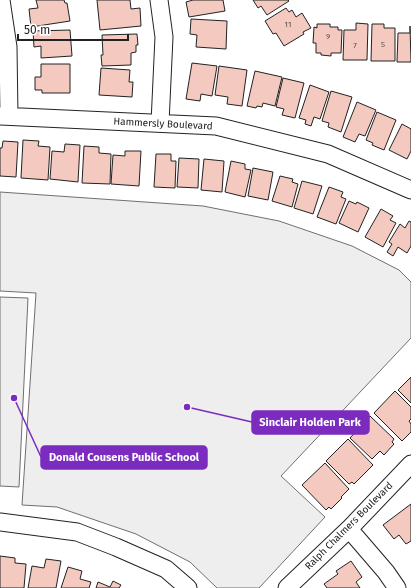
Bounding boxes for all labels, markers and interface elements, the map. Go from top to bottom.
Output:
scale bar [18,16,128,42]
house number: 11 [285,20,291,29]
text: 50 m [24,23,50,37]
house number: 9 [326,32,330,41]
house number: 5 [381,40,385,49]
house number: 7 [353,41,357,50]
street label: Hammersly Boulevard [113,115,213,133]
callout: Sinclair Holden Park [252,411,369,434]
text: Sinclair Holden Park [259,416,362,429]
callout: Donald Cousens Public School [41,446,207,469]
text: Donald Cousens Public School [49,451,200,464]
street label: Ralph Chalmers Boulevard [303,480,395,572]

